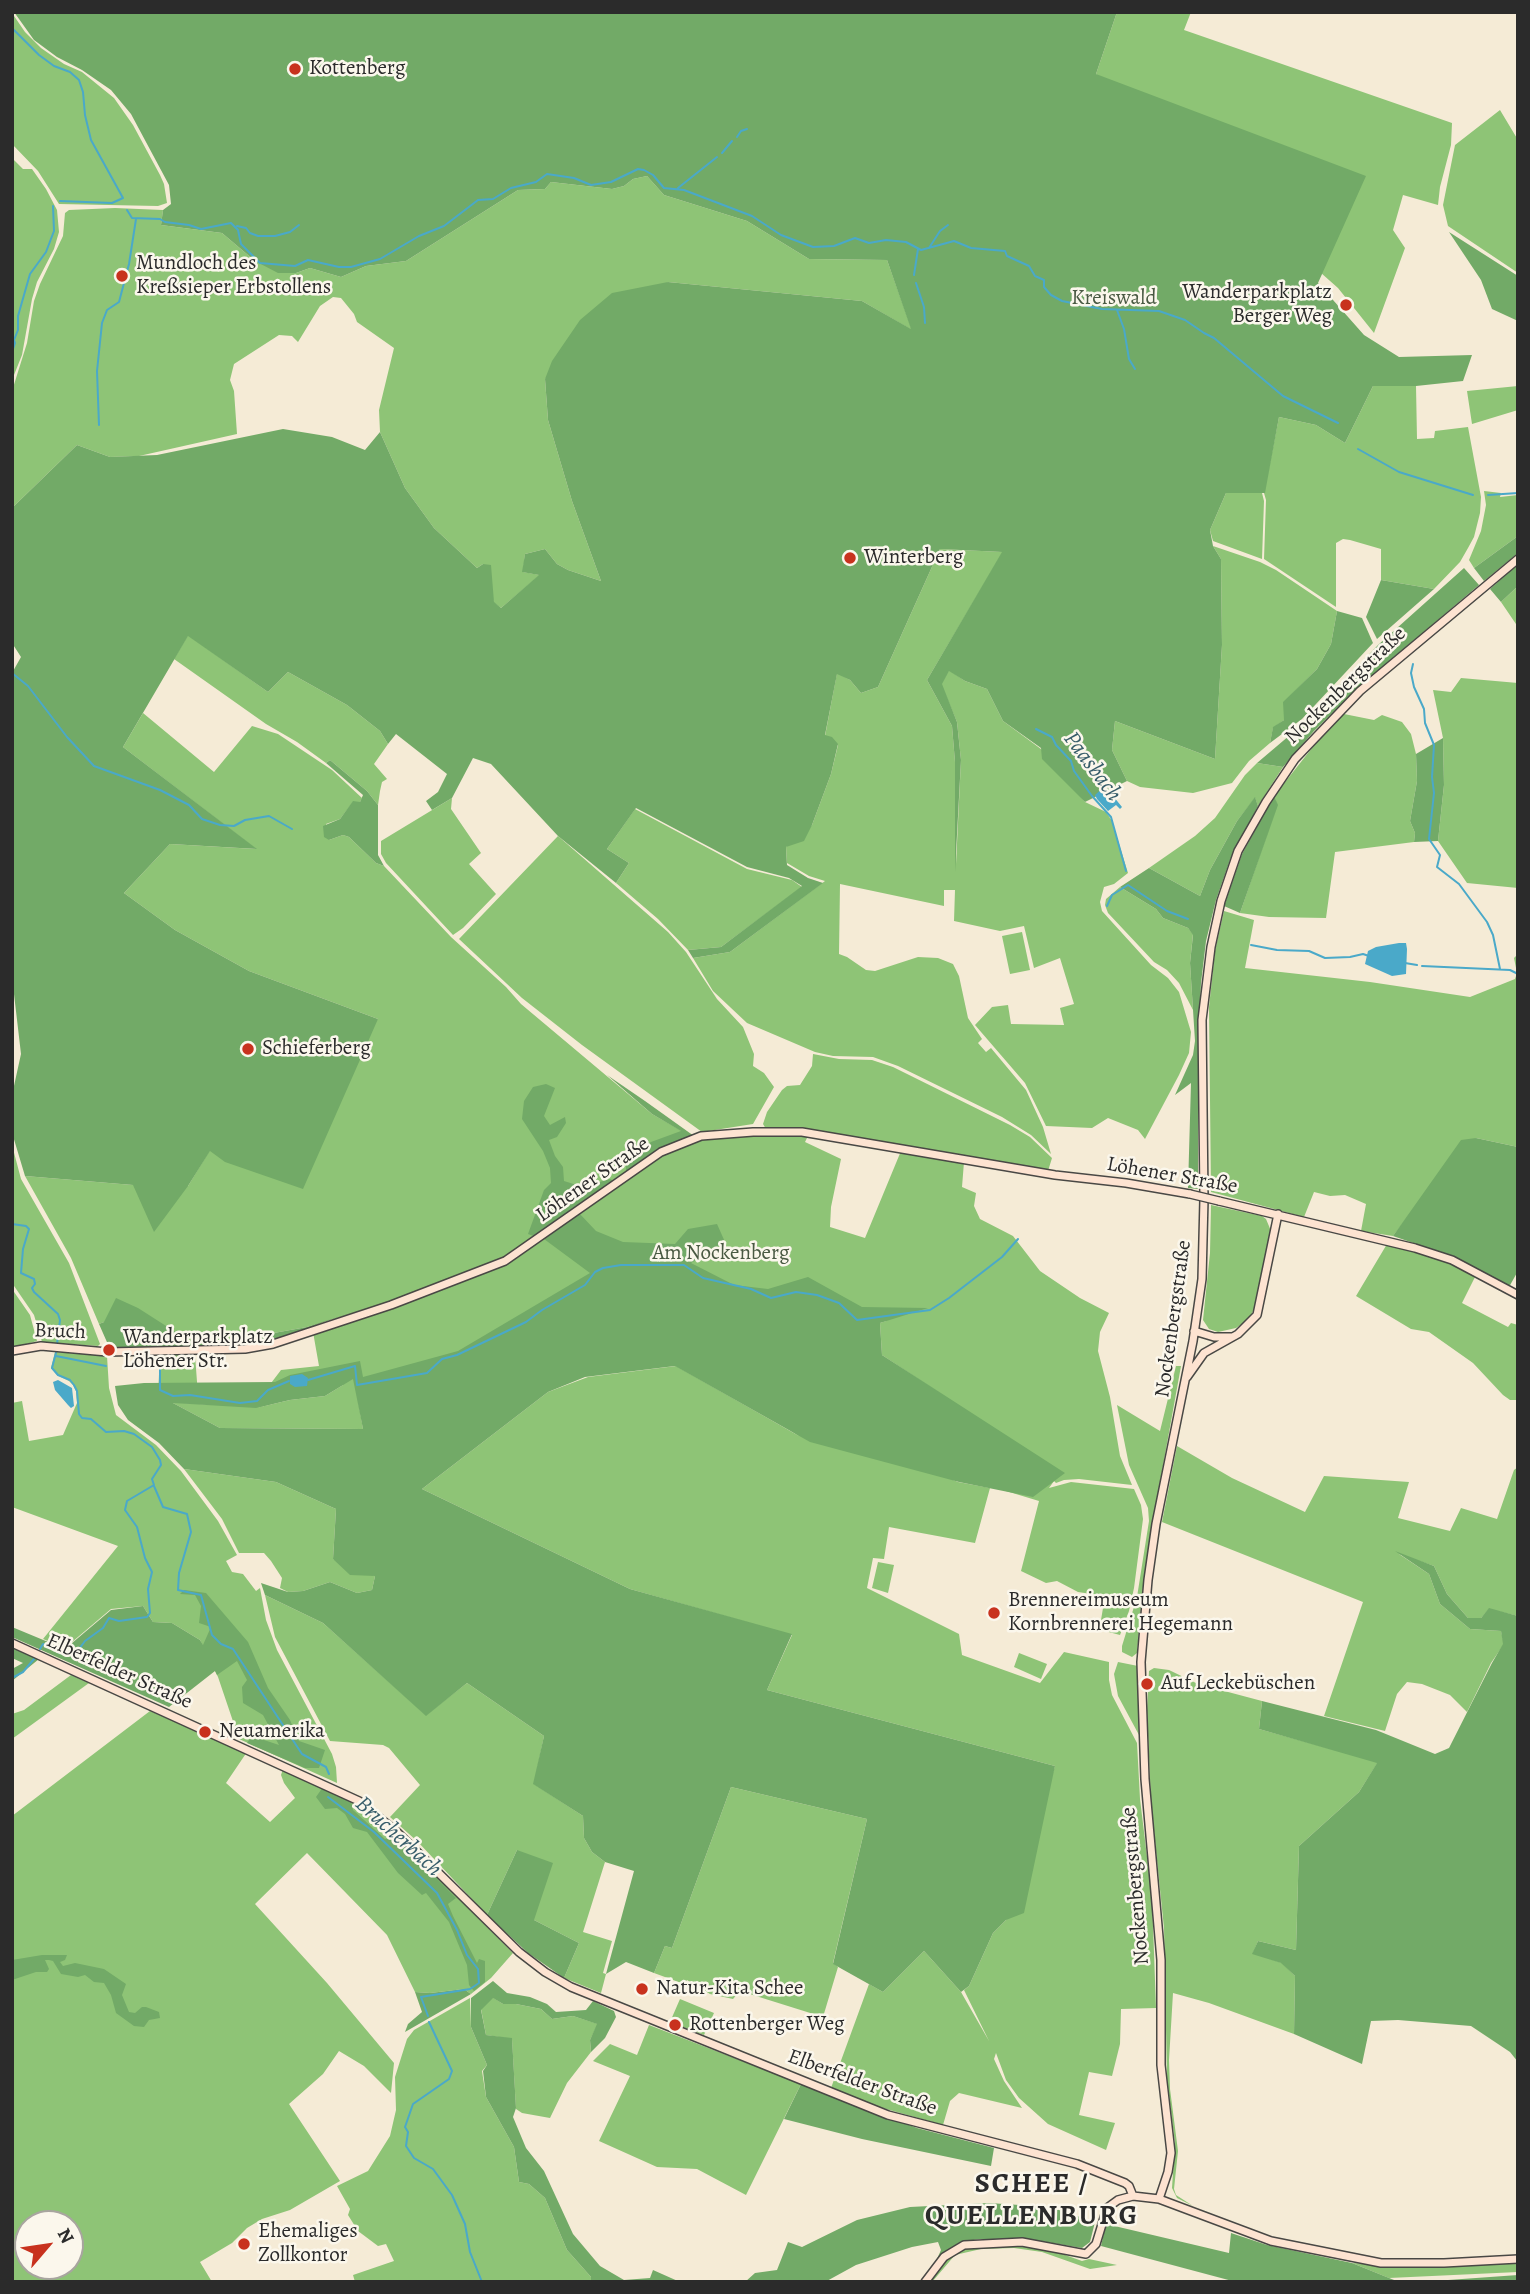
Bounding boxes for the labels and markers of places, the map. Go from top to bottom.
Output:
place label: Kottenberg [309,56,405,82]
marker: Kottenberg [287,61,303,77]
place label: Mundloch des Kreßsieper Erbstollens [136,251,331,301]
marker: Mundloch des Kreßsieper Erbstollens [114,268,130,284]
place label: Wanderparkplatz Berger Weg [1182,280,1332,330]
marker: Wanderparkplatz Berger Weg [1338,297,1354,313]
place label: Winterberg [864,545,963,571]
marker: Winterberg [842,550,858,566]
place label: Schieferberg [262,1036,371,1062]
marker: Schieferberg [240,1041,256,1057]
place label: Wanderparkplatz Löhener Str. [123,1325,273,1375]
marker: Wanderparkplatz Löhener Str. [101,1342,117,1358]
place label: Brennereimuseum Kornbrennerei Hegemann [1008,1588,1233,1638]
marker: Brennereimuseum Kornbrennerei Hegemann [986,1605,1002,1621]
place label: Auf Leckebüschen [1161,1671,1315,1697]
marker: Auf Leckebüschen [1139,1676,1155,1692]
place label: Neuamerika [219,1719,325,1745]
marker: Neuamerika [197,1724,213,1740]
place label: Natur-Kita Schee [656,1976,803,2002]
marker: Natur-Kita Schee [634,1981,650,1997]
place label: Rottenberger Weg [689,2012,844,2038]
marker: Rottenberger Weg [667,2017,683,2033]
place label: Ehemaliges Zollkontor [258,2219,358,2269]
marker: Ehemaliges Zollkontor [236,2236,252,2252]

